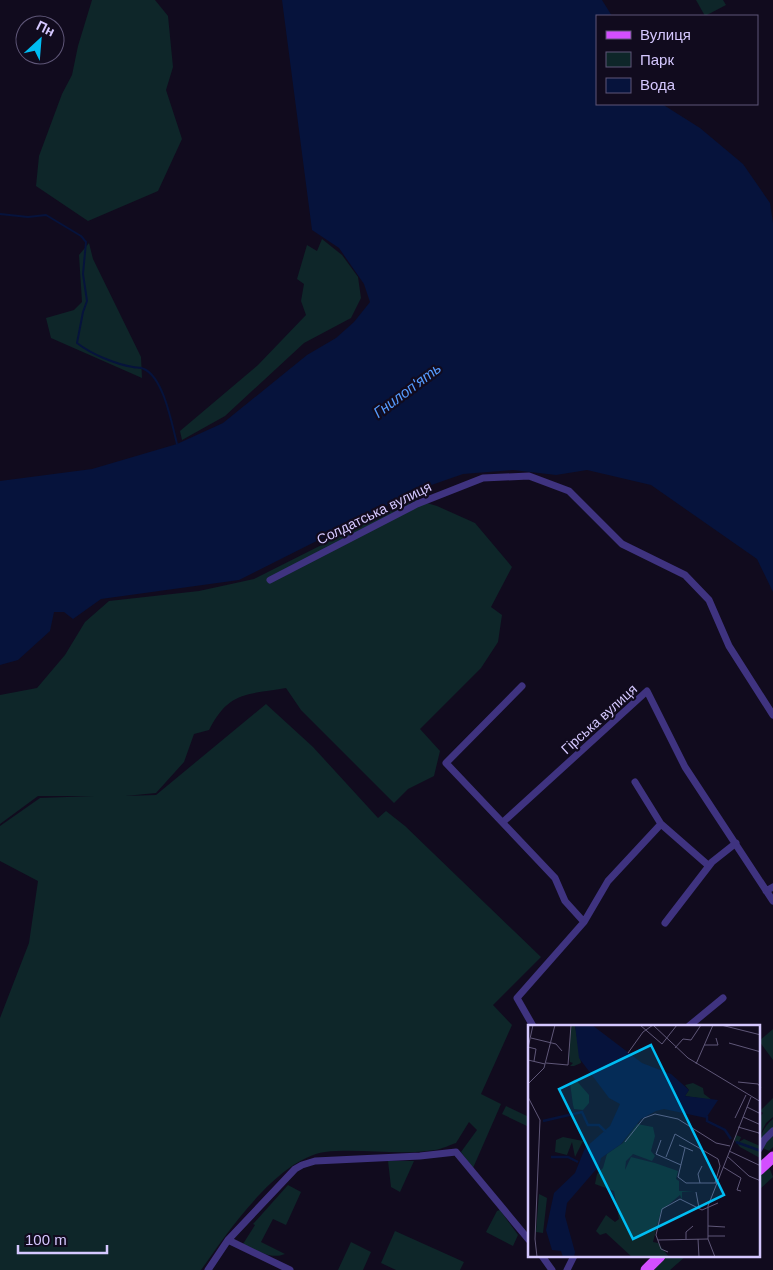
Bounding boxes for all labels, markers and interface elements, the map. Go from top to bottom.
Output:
north arrow [15,15,65,65]
legend [596,15,758,105]
text: Пн [34,17,58,40]
text: Вулиця [640,26,691,43]
text: Парк [640,51,674,68]
text: Вода [640,76,676,93]
water label: Гнилоп'ять [370,359,444,421]
street label: Солдатська вулиця [314,478,434,548]
street label: Гірська вулиця [558,681,640,757]
inset map [528,1025,760,1258]
scale bar [18,1222,106,1254]
text: 100 m [25,1231,67,1248]

